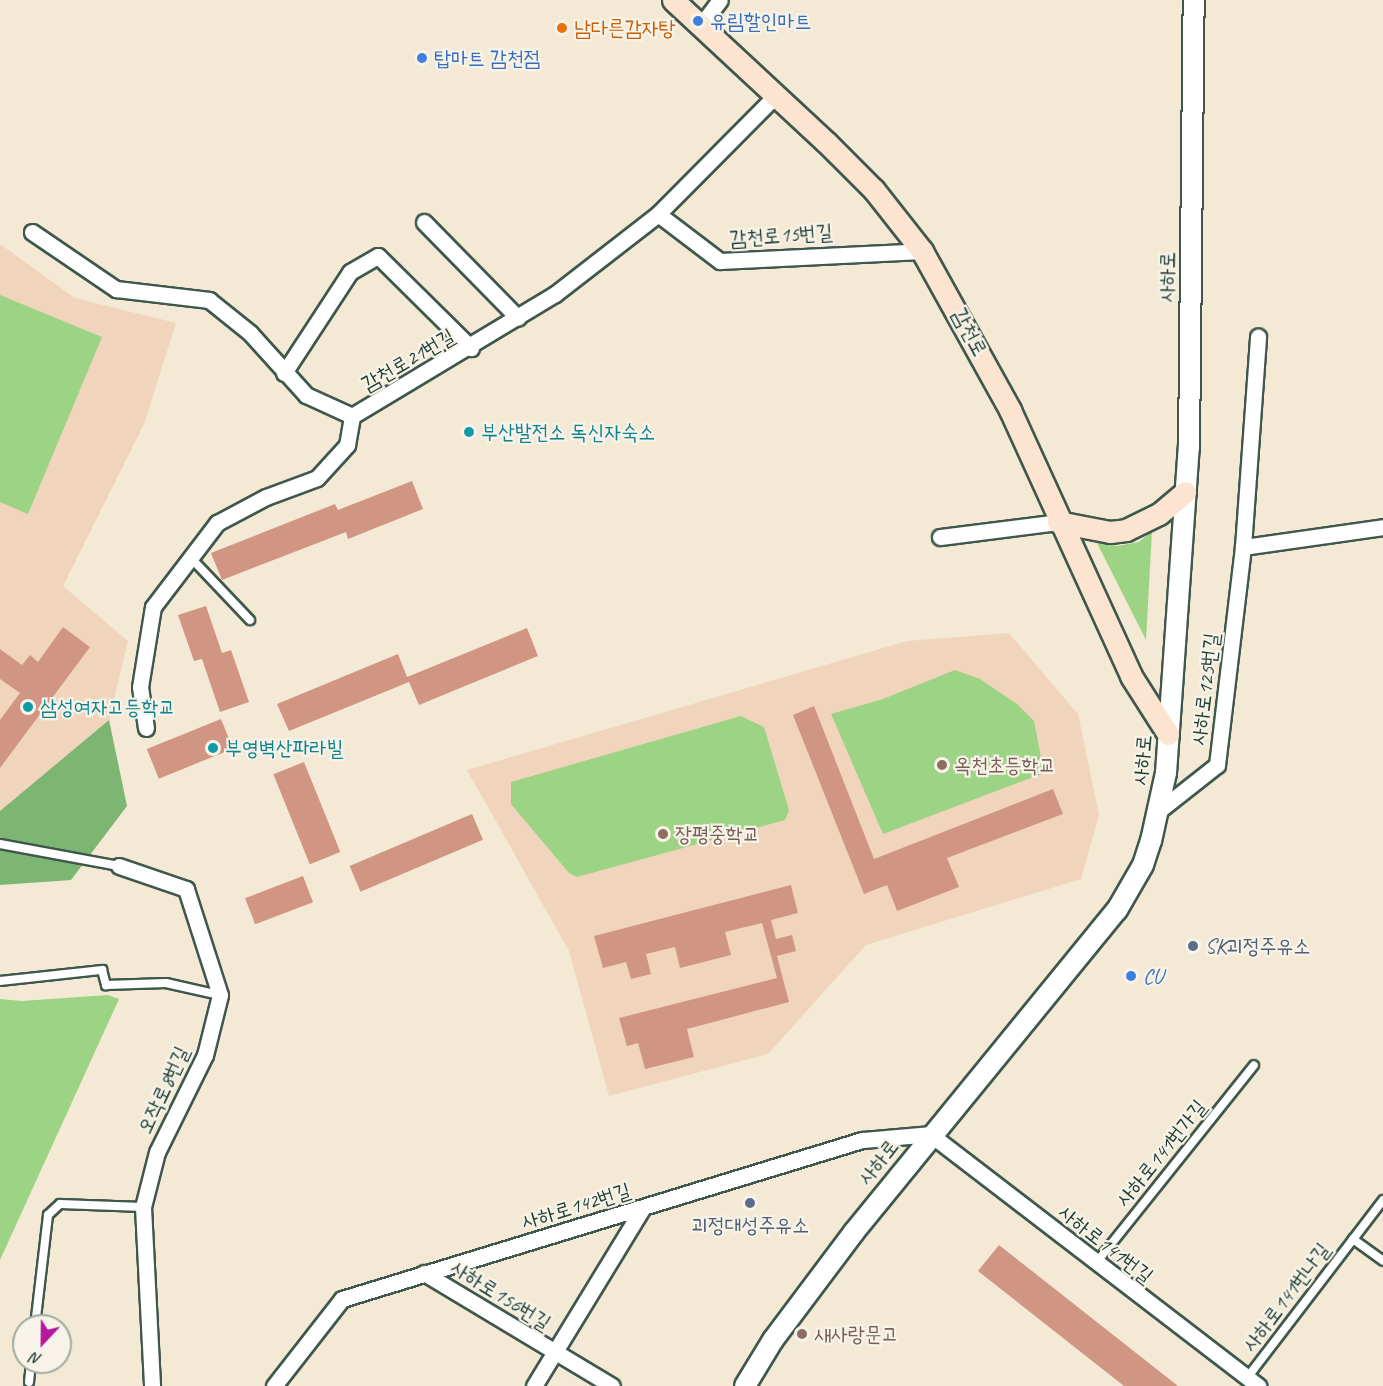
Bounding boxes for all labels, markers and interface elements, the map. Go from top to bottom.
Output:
place label: 유림할인마트 [710,8,811,34]
marker: 유림할인마트 [691,14,705,28]
place label: 남다른감자탕 [574,15,675,41]
marker: 남다른감자탕 [555,21,569,35]
place label: 탑마트 감천점 [434,45,540,71]
marker: 탑마트 감천점 [415,51,429,65]
street label: 감천로15번길 [729,219,833,251]
street label: 사하로 [1154,251,1180,303]
street label: 감천로 [947,304,993,360]
street label: 감천로21번길 [357,323,459,397]
place label: 부산발전소 독신자숙소 [481,419,655,445]
marker: 부산발전소 독신자숙소 [462,425,476,439]
street label: 사하로125번길 [1186,631,1224,747]
place label: 삼성여자고등학교 [40,694,175,720]
marker: 삼성여자고등학교 [21,700,35,714]
street label: 사하로 [1127,734,1157,786]
place label: 부영벽산파라빌 [225,735,343,761]
marker: 부영벽산파라빌 [206,741,220,755]
place label: 옥천초등학교 [954,752,1055,778]
marker: 옥천초등학교 [935,758,949,772]
place label: 장평중학교 [675,821,759,847]
marker: 장평중학교 [656,827,670,841]
place label: SK괴정주유소 [1205,933,1310,959]
marker: SK괴정주유소 [1186,939,1200,953]
place label: CU [1143,963,1163,989]
marker: CU [1124,969,1138,983]
street label: 오작로8번길 [132,1042,194,1138]
street label: 사하로141번가길 [1110,1095,1212,1211]
street label: 사하로 [852,1134,904,1190]
street label: 사하로142번길 [518,1177,634,1235]
marker: 괴정대성주유소 [743,1196,757,1210]
street label: 사하로141번길 [1054,1199,1158,1289]
place label: 괴정대성주유소 [691,1212,809,1238]
street label: 사하로141번나길 [1237,1238,1335,1356]
street label: 사하로156번길 [446,1254,556,1336]
north arrow [12,1314,72,1374]
place label: 새사랑문고 [814,1321,898,1347]
marker: 새사랑문고 [795,1327,809,1341]
text: N [28,1348,44,1370]

